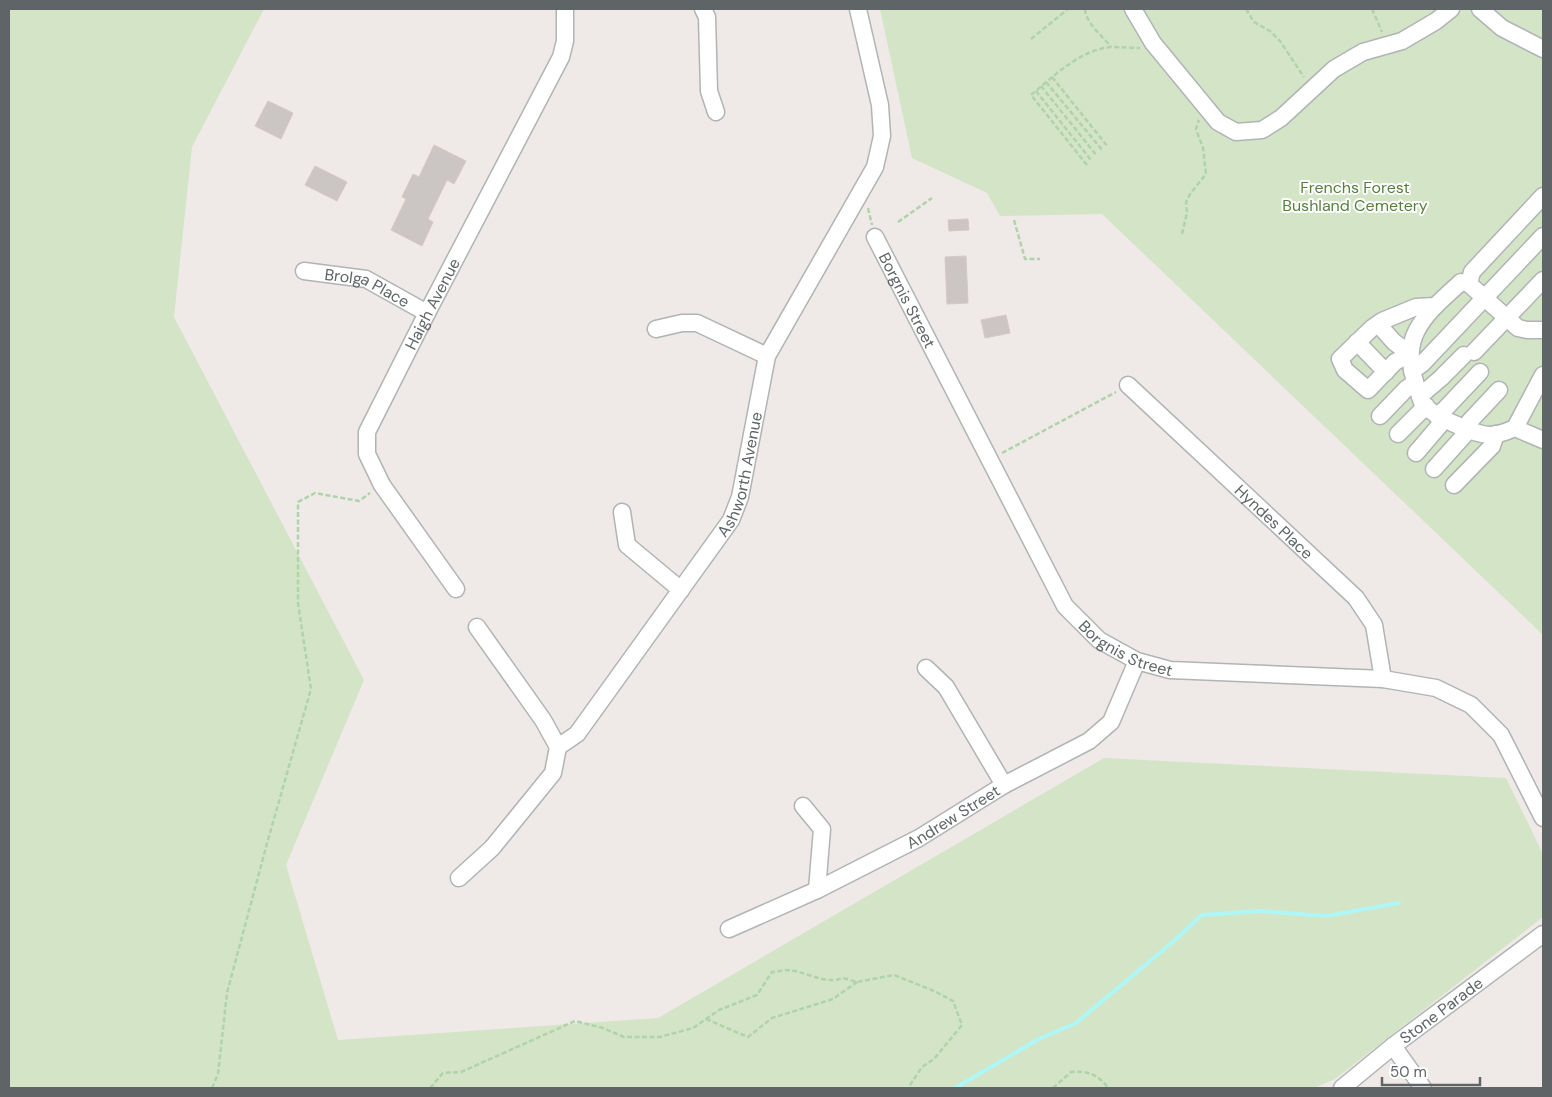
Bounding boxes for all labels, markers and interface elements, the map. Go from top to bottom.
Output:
park label: Frenchs Forest Bushland Cemetery [1282,177,1428,216]
street label: Borgnis Street [874,249,940,352]
street label: Haigh Avenue [400,255,465,353]
street label: Brolga Place [323,264,413,312]
street label: Ashworth Avenue [712,410,767,541]
street label: Hyndes Place [1230,480,1318,564]
street label: Borgnis Street [1074,616,1175,681]
street label: Andrew Street [903,780,1004,854]
street label: Stone Parade [1395,973,1487,1049]
scale bar [1382,1054,1480,1086]
text: 50 m [1390,1062,1427,1082]

